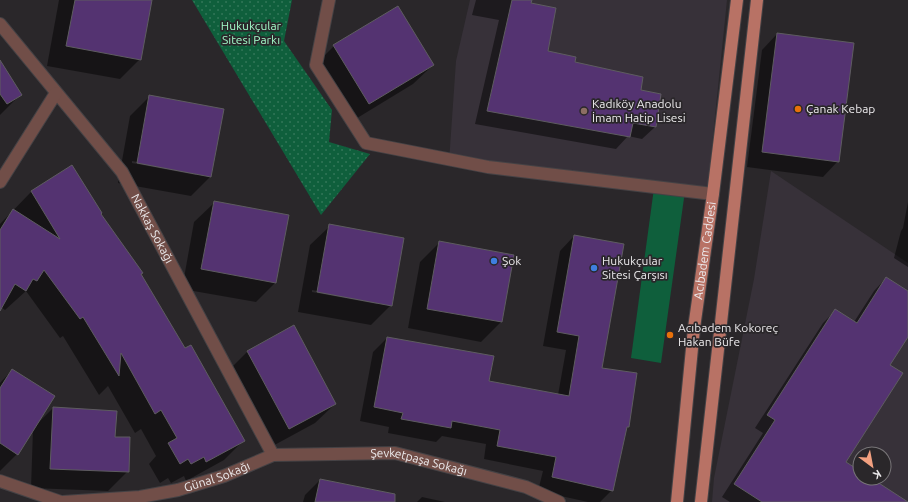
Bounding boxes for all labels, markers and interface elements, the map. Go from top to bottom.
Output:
park label: Hukukçular Sitesi Parkı [221,19,282,46]
place label: Kadıköy Anadolu İmam Hatip Lisesi [592,97,686,124]
place label: Çanak Kebap [806,102,875,115]
marker: Çanak Kebap [793,104,803,114]
marker: Kadıköy Anadolu İmam Hatip Lisesi [579,106,589,116]
street label: Nakkaş Sokağı [129,192,176,265]
street label: Acıbadem Caddesi [691,201,718,300]
place label: Şok [502,254,521,267]
place label: Hukukçular Sitesi Çarşısı [602,254,668,281]
marker: Şok [489,256,499,266]
marker: Hukukçular Sitesi Çarşısı [589,263,599,273]
place label: Acıbadem Kokoreç Hakan Büfe [678,321,778,348]
marker: Acıbadem Kokoreç Hakan Büfe [665,330,675,340]
street label: Şevketpaşa Sokağı [370,446,469,477]
north arrow [852,446,892,486]
street label: Günal Sokağı [182,459,252,494]
text: K [870,467,884,482]

